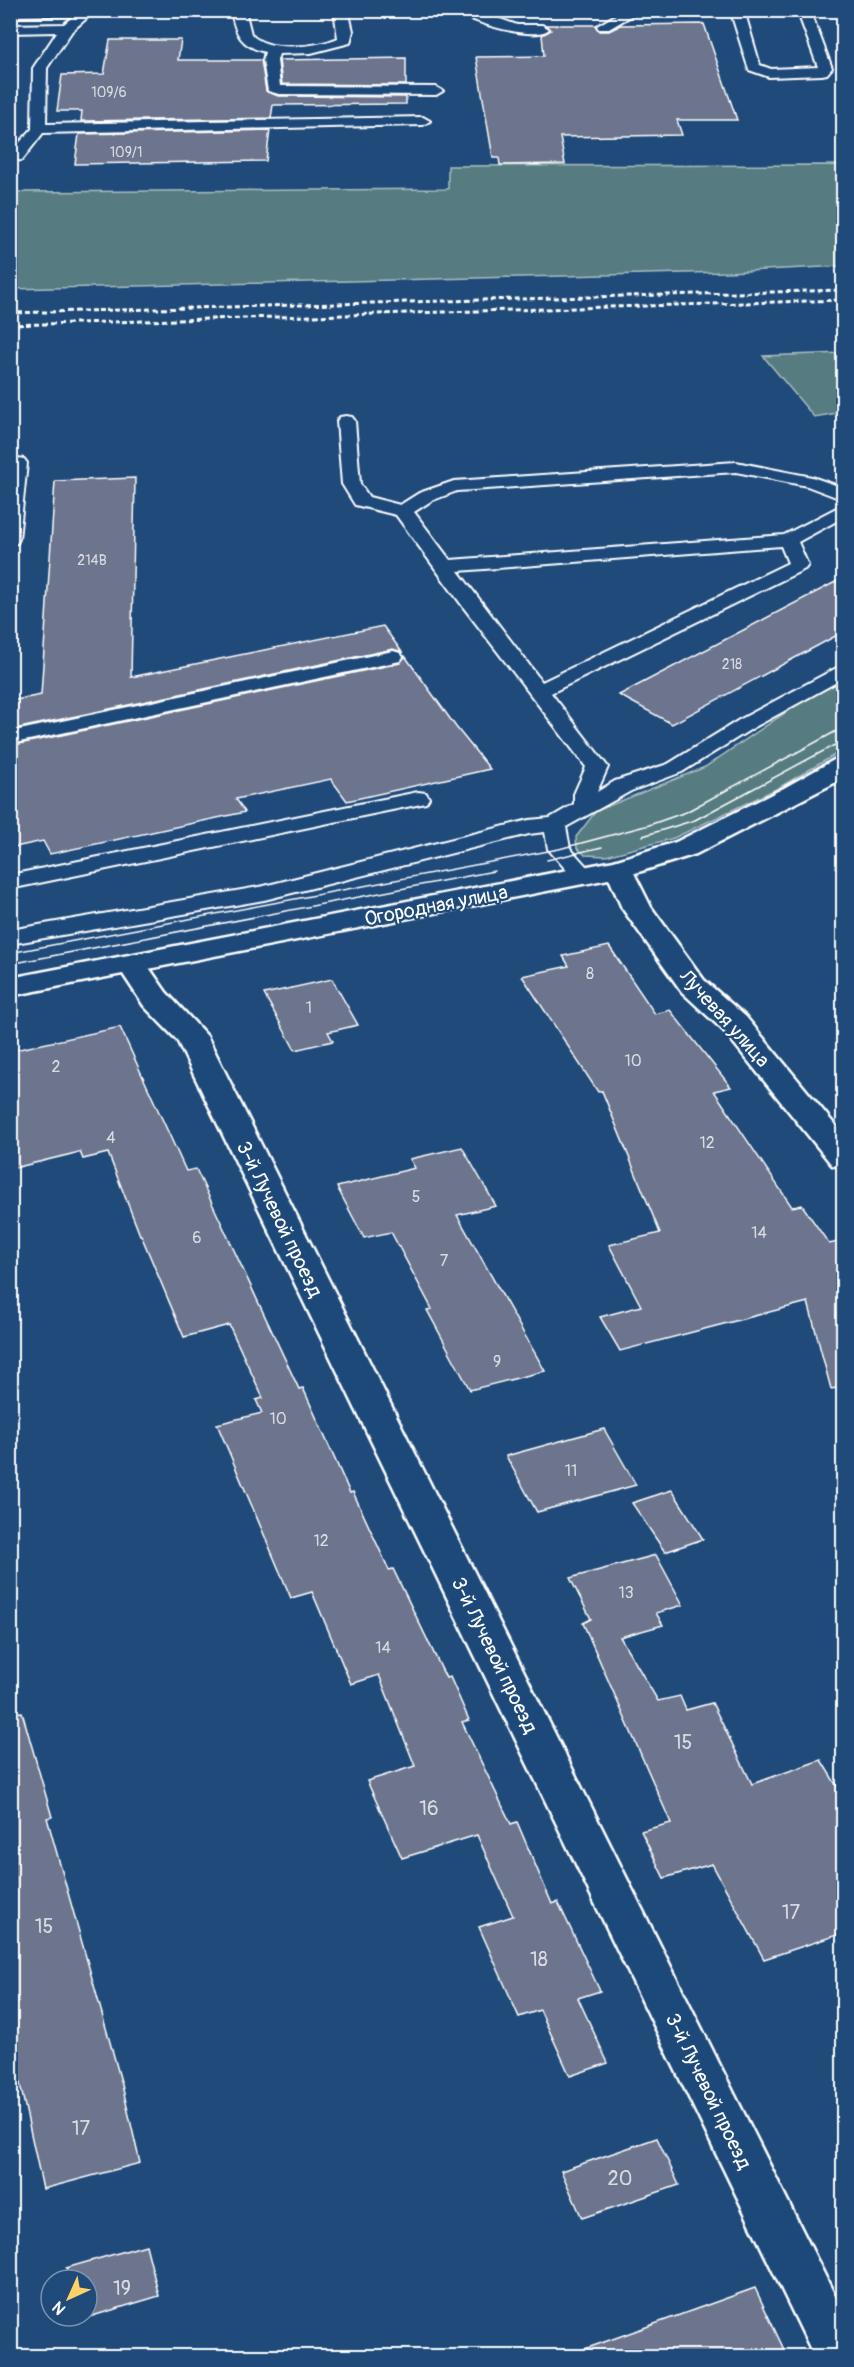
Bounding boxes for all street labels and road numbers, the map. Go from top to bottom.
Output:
street label: Огородная улица [362,879,510,932]
street label: Лучевая улица [673,963,775,1072]
street label: 3-й Лучевой проезд [231,1137,328,1301]
street label: 3-й Лучевой проезд [446,1573,543,1737]
street label: 3-й Лучевой проезд [660,2009,757,2173]

